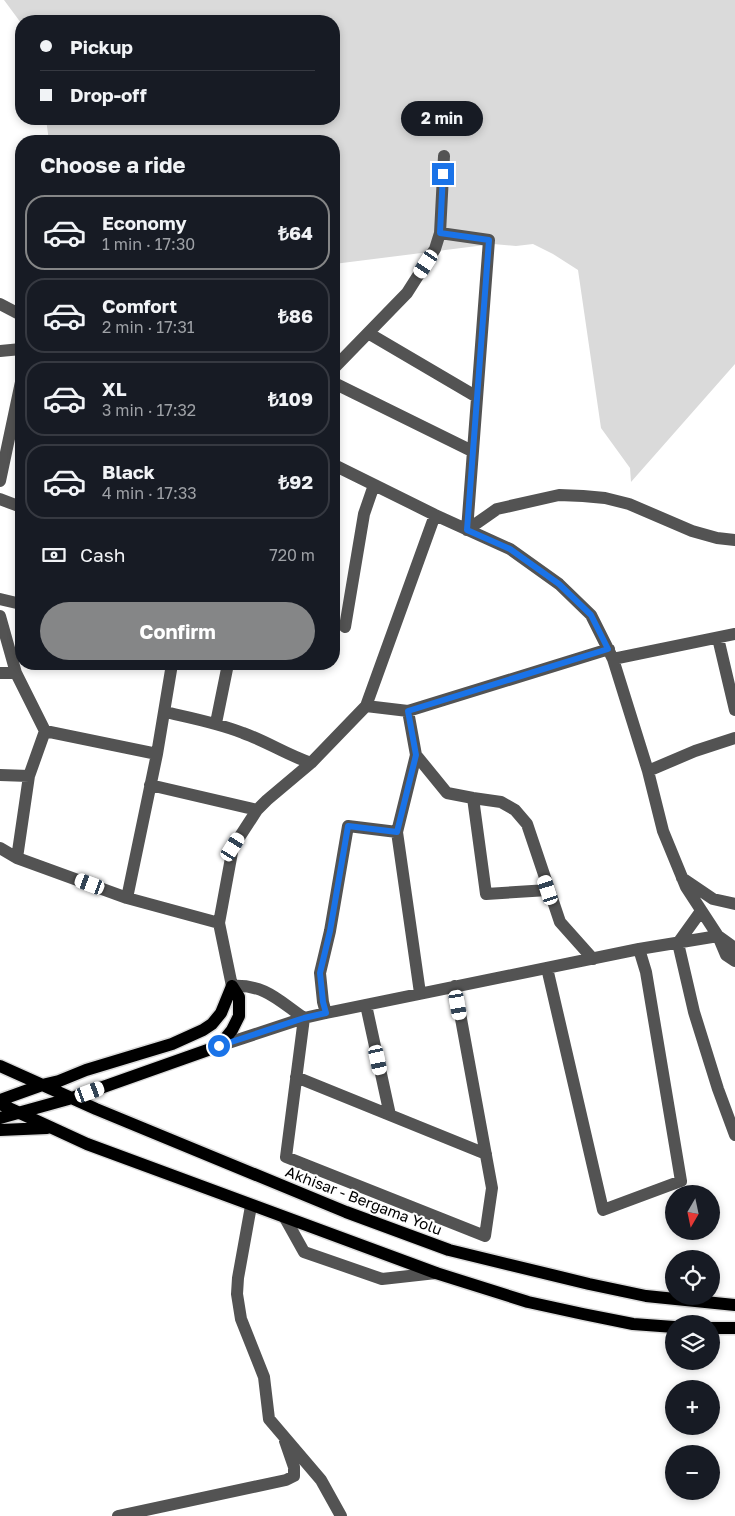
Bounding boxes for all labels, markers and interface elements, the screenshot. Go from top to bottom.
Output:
text: Pickup [70,35,133,58]
text: Drop-off [70,83,147,106]
callout: 2 min [402,101,484,136]
text: 2 min [421,108,463,128]
text: Choose a ride [40,151,186,178]
route end [432,163,454,185]
icon: car [42,210,87,255]
text: Economy [102,211,187,234]
text: ₺64 [278,221,313,244]
text: 1 min · 17:30 [102,234,195,254]
car [411,247,440,281]
icon: car [42,293,87,338]
text: Comfort [102,294,177,317]
text: ₺86 [278,304,313,327]
text: 2 min · 17:31 [102,317,195,337]
icon: car [42,376,87,421]
text: XL [102,377,127,400]
text: ₺109 [268,387,313,410]
text: 3 min · 17:32 [102,400,196,420]
icon: car [42,459,87,504]
text: Black [102,460,155,483]
text: ₺92 [278,470,313,493]
text: 4 min · 17:33 [102,483,197,503]
icon: cash [40,541,68,569]
text: Cash [80,543,125,566]
text: 720 m [269,545,315,565]
button: Confirm [40,602,315,660]
car [218,830,247,864]
car [73,872,106,896]
car [536,873,559,907]
car [448,989,467,1021]
route start [208,1035,230,1057]
car [367,1044,388,1076]
car [73,1080,106,1104]
street label: Akhisar - Bergama Yolu [283,1162,445,1238]
north arrow [665,1185,720,1240]
map controls [665,1185,720,1500]
button: locate [665,1250,720,1305]
button: layers [665,1315,720,1370]
button: + [665,1380,720,1435]
button: − [665,1445,720,1500]

